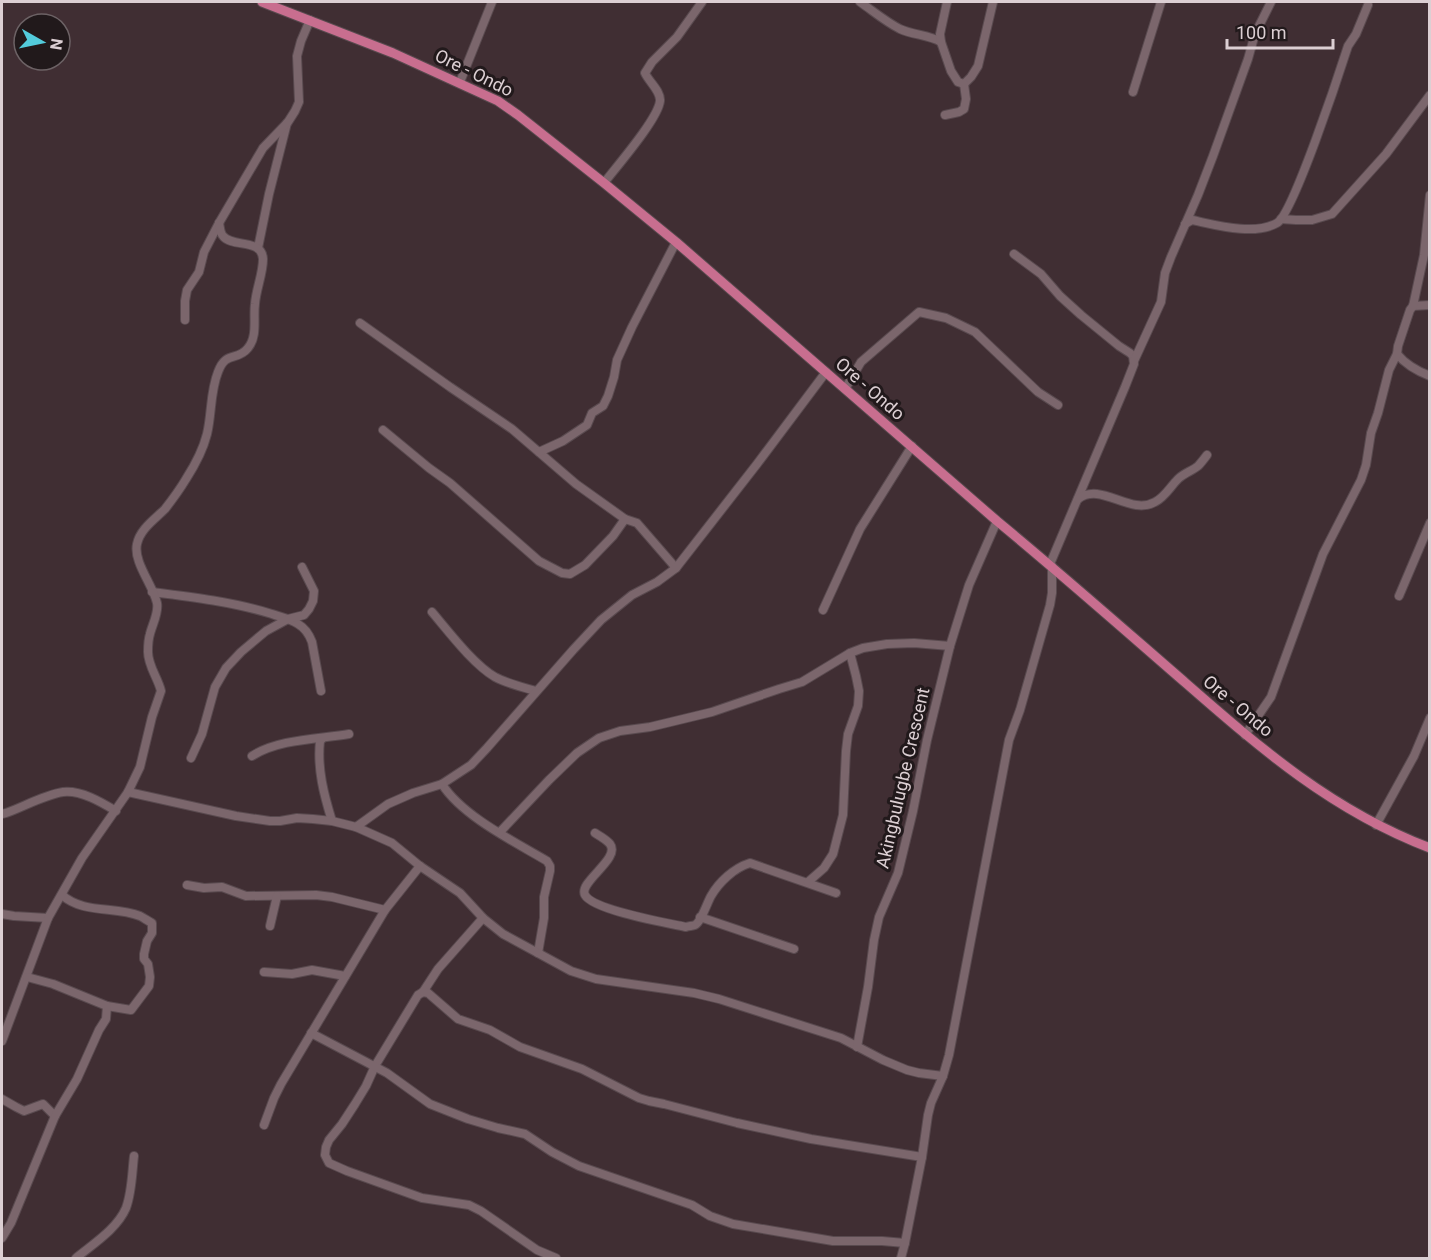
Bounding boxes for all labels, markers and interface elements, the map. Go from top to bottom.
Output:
north arrow [12,12,72,72]
scale bar [1227,12,1334,50]
text: 100 m [1236,22,1287,43]
text: N [46,37,67,51]
street label: Ore - Ondo [432,45,517,101]
street label: Ore - Ondo [832,353,909,424]
street label: Ore - Ondo [1199,670,1277,741]
street label: Akingbulugbe Crescent [871,685,934,870]

